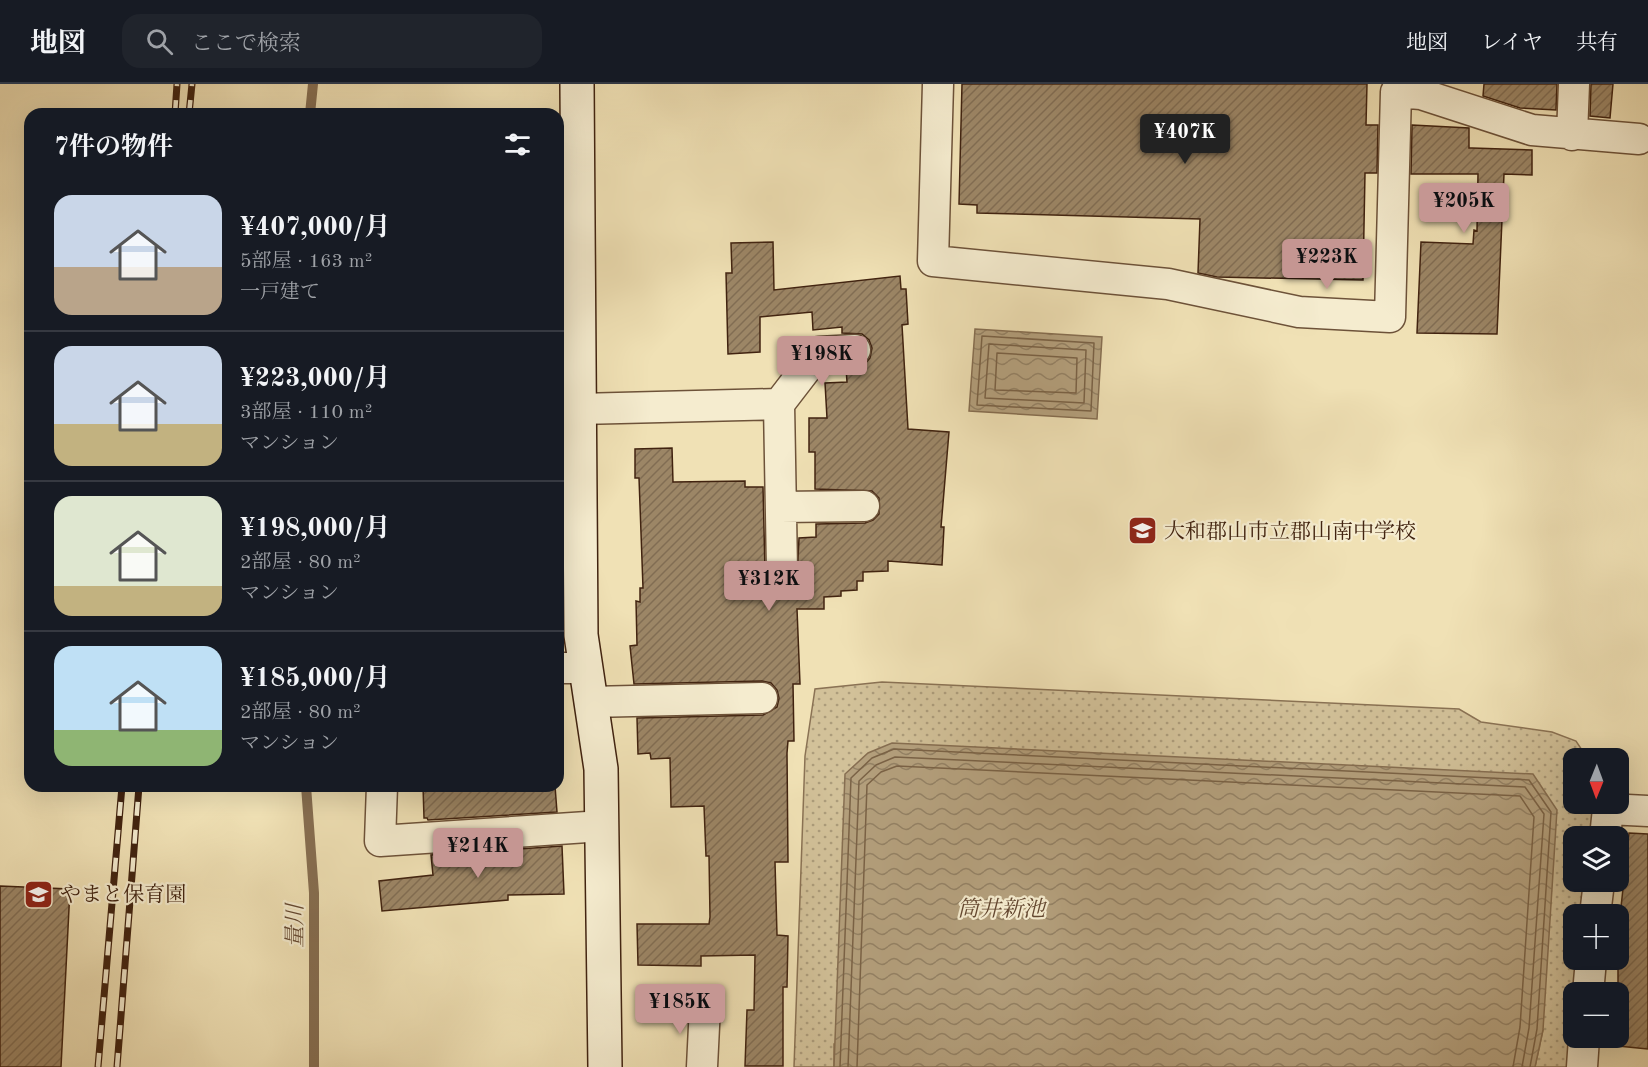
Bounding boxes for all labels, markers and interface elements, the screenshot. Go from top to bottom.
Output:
search box [122,14,542,68]
icon: search [143,25,176,58]
text: 地図 [30,31,86,59]
text: ここで検索 [191,33,301,55]
text: 地図 [1406,33,1448,54]
text: レイヤ [1481,33,1543,54]
text: 共有 [1576,33,1618,54]
pin: ¥407K [1143,114,1227,165]
text: ¥407K [1154,123,1216,143]
icon: filters [501,128,534,161]
text: 7件の物件 [54,135,173,161]
pin: ¥205K [1422,183,1506,234]
text: ¥205K [1433,192,1495,212]
text: ¥407,000/月 [240,215,391,241]
icon: home [102,219,174,291]
pin: ¥223K [1285,239,1369,290]
text: ¥223K [1296,248,1358,268]
text: 5部屋 · 163 m² [240,252,372,272]
text: 一戸建て [240,283,320,303]
pin: ¥198K [780,336,864,387]
text: ¥198K [791,345,853,365]
text: ¥223,000/月 [240,366,391,392]
icon: home [102,370,174,442]
text: 3部屋 · 110 m² [240,403,372,423]
text: マンション [240,434,339,454]
school or university icon: 大和郡山市立郡山南中学校 [1127,515,1159,547]
text: ¥198,000/月 [240,516,391,542]
icon: home [102,520,174,592]
place label: 大和郡山市立郡山南中学校 [1164,520,1416,543]
text: 2部屋 · 80 m² [240,553,361,573]
pin: ¥312K [727,561,811,612]
text: ¥312K [738,570,800,590]
text: マンション [240,584,339,604]
text: ¥185,000/月 [240,666,391,692]
icon: home [102,670,174,742]
text: 2部屋 · 80 m² [240,703,361,723]
text: マンション [240,734,339,754]
north arrow [1563,748,1629,814]
map controls [1563,748,1629,1048]
button: layers [1563,826,1629,892]
pin: ¥214K [436,828,520,879]
text: ¥214K [447,837,509,857]
school or university icon: やまと保育園 [23,878,55,910]
place label: やまと保育園 [60,883,186,906]
water label: 筒井新池 [957,897,1048,921]
water label: 量川 [283,902,307,948]
button: + [1563,904,1629,970]
button: − [1563,982,1629,1048]
pin: ¥185K [638,984,722,1035]
text: ¥185K [649,993,711,1013]

